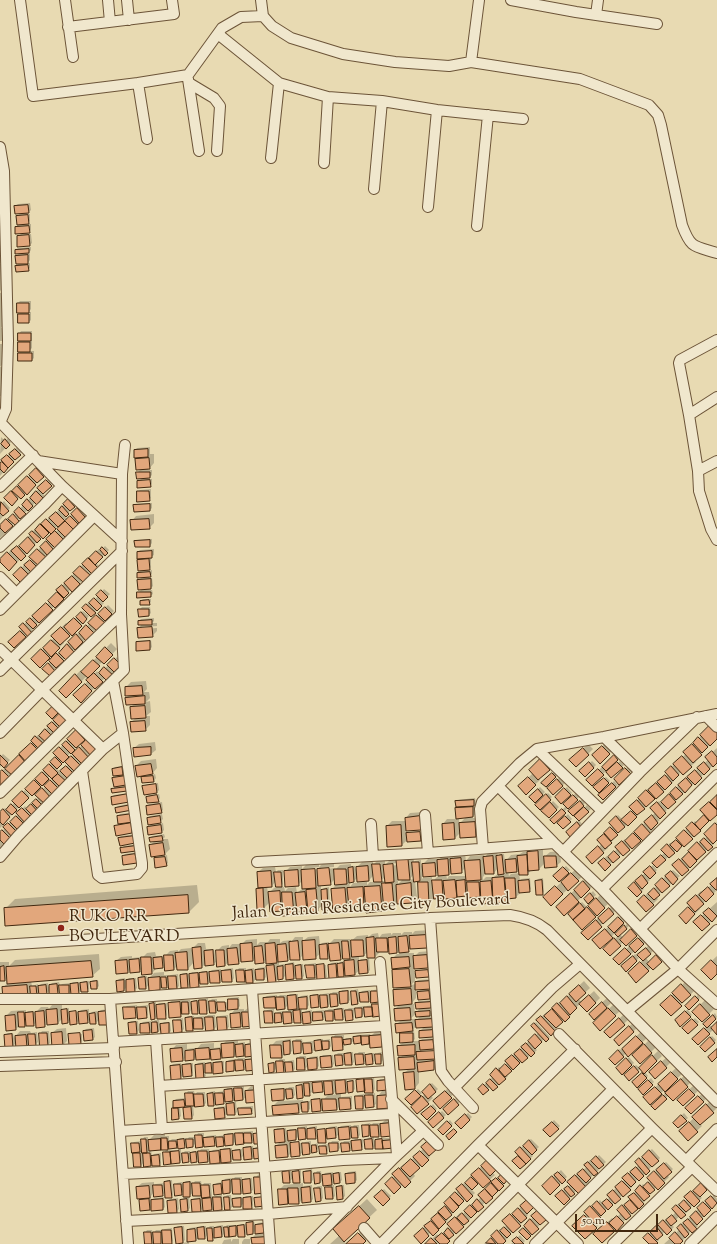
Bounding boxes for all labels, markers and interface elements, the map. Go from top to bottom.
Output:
street label: Jalan Grand Residence City Boulevard [231,891,511,925]
place label: RUKO RR BOULEVARD [69,908,179,948]
marker: RUKO RR BOULEVARD [56,923,66,933]
scale bar [577,1206,660,1232]
text: 50 m [582,1212,605,1230]

